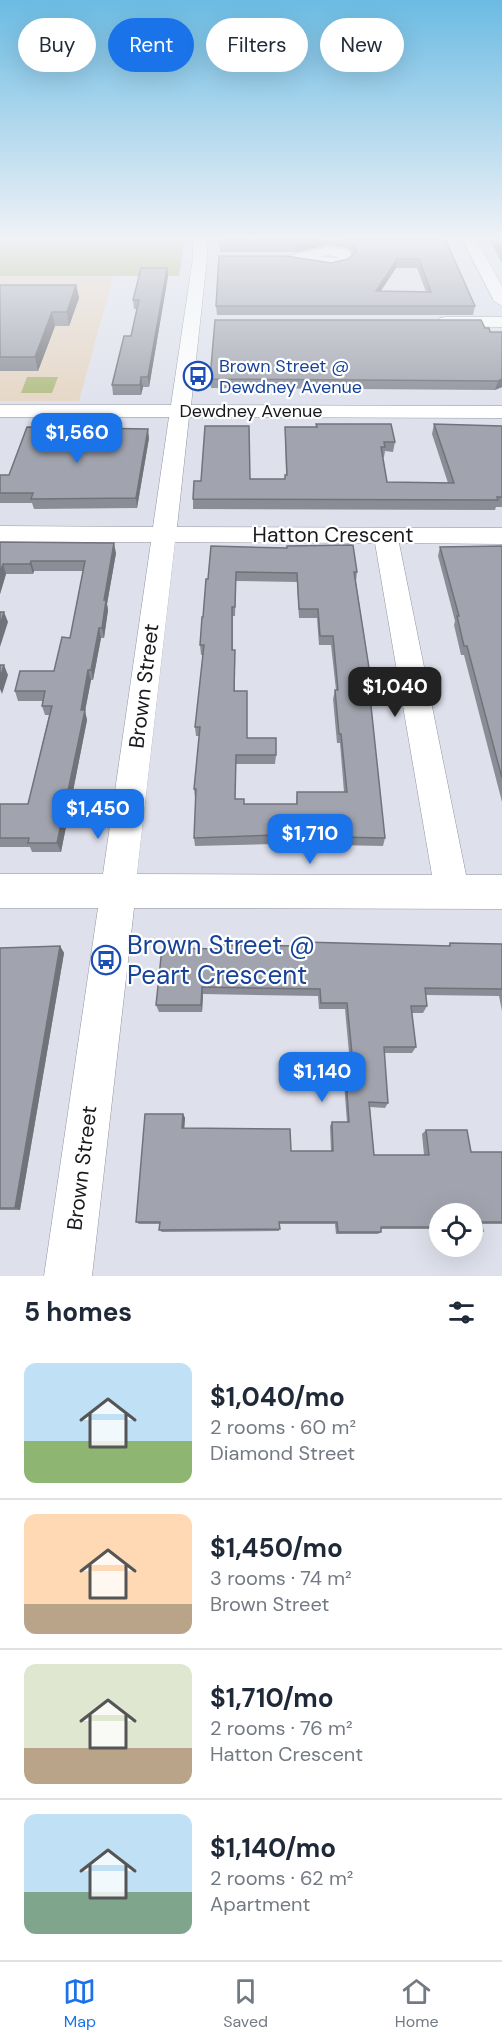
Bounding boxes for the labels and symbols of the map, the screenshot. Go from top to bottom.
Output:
place label: Brown Street @ Dewdney Avenue [219,354,362,399]
bus stop icon: Brown Street @ Dewdney Avenue [182,360,214,392]
street label: Dewdney Avenue [179,399,323,423]
pin: $1,560 [28,413,126,464]
street label: Hatton Crescent [253,521,413,549]
street label: Brown Street [122,622,166,750]
pin: $1,040 [346,667,444,718]
pin: $1,450 [49,789,147,840]
pin: $1,710 [261,814,359,865]
place label: Brown Street @ Peart Crescent [127,928,315,992]
bus stop icon: Brown Street @ Peart Crescent [90,944,122,976]
pin: $1,140 [273,1052,371,1103]
street label: Brown Street [60,1104,104,1232]

